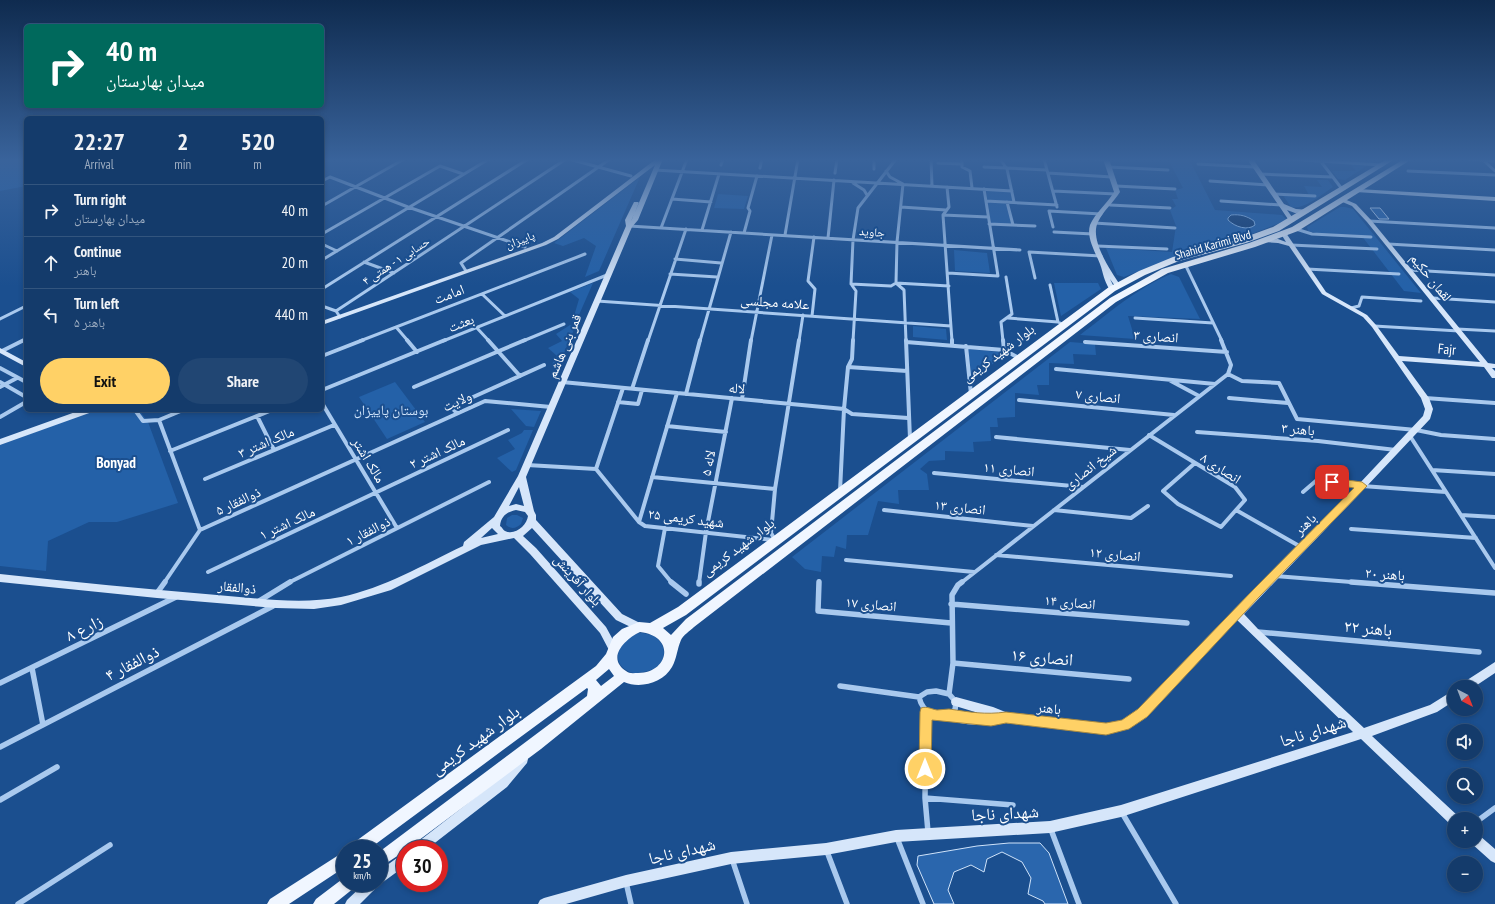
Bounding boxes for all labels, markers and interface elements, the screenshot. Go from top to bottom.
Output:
text: 40 m [106,32,157,69]
icon: right [40,40,92,92]
text: میدان بهارستان [106,69,205,92]
text: 22:27 [73,126,125,157]
text: 2 [177,126,188,157]
text: 520 [240,126,275,157]
text: Arrival [84,156,114,173]
text: min [174,156,191,173]
text: m [253,156,262,173]
text: Turn right [74,190,126,209]
icon: right [40,200,62,222]
text: 40 m [282,201,308,220]
text: میدان بهارستان [74,210,145,227]
street label: جاوید [858,223,886,240]
street label: Shahid Karimi Blvd [1173,226,1253,263]
street label: پاییزان [503,227,537,252]
street label: حسابی ۱ - همتی ۴ [359,233,433,288]
text: Continue [74,242,121,261]
street label: لقمان حکیم [1405,249,1456,305]
icon: ahead [40,252,62,274]
text: 20 m [282,253,308,272]
text: باهنر [74,262,97,279]
street label: امامت [431,280,467,308]
street label: علامه مجلسی [740,291,810,313]
text: Turn left [74,294,119,313]
icon: left [40,304,62,326]
text: 440 m [275,305,308,324]
street label: بعثت [446,310,477,336]
street label: قمر بنی هاشم [542,311,587,381]
text: باهنر ۵ [74,314,105,331]
street label: بلوار شهید کریمی [958,320,1038,386]
street label: انصاری ۳ [1133,325,1179,347]
street label: Fajr [1437,339,1457,359]
button: Exit [40,358,170,404]
button: Share [178,358,308,404]
street label: لاله [728,378,746,398]
street label: انصاری ۷ [1075,385,1121,407]
street label: ولایت [440,387,474,415]
park label: بوستان پاییزان [354,401,429,419]
street label: باهنر ۳ [1281,419,1316,439]
street label: مالک اشتر ۳ [235,422,297,462]
street label: مالک اشتر ۲ [406,431,468,473]
street label: مالک اشتر [348,433,390,486]
street label: شیخ انصاری [1060,441,1121,494]
street label: انصاری ۸ [1197,448,1245,488]
street label: لاله ۵ [697,449,719,477]
district label: Bonyad [96,453,136,472]
street label: انصاری ۱۱ [983,458,1035,480]
pin [1315,465,1349,499]
icon: arrive [1321,471,1343,493]
street label: ذوالفقار ۵ [213,483,264,519]
street label: انصاری ۱۳ [934,495,986,519]
street label: مالک اشتر ۱ [256,502,318,544]
street label: شهید کریمی ۲۵ [647,504,725,532]
street label: باهنر [1289,509,1320,540]
street label: ذوالفقار ۱ [343,512,394,550]
street label: بلوار شهید کریمی [698,514,778,580]
street label: انصاری ۱۲ [1089,543,1141,565]
street label: بلوار آفرینش [550,550,606,610]
street label: باهنر ۲۰ [1365,564,1406,584]
street label: ذوالفقار [216,576,257,598]
street label: انصاری ۱۴ [1044,591,1096,613]
street label: انصاری ۱۷ [845,593,897,615]
street label: زارع ۸ [62,610,107,647]
street label: باهنر ۲۲ [1343,615,1393,641]
street label: ذوالفقار ۴ [101,640,163,686]
street label: انصاری ۱۶ [1010,643,1074,671]
north arrow [1447,680,1483,716]
map controls [1447,680,1483,892]
street label: باهنر [1035,698,1062,718]
street label: بلوار شهید کریمی [426,700,524,780]
street label: شهدای ناجا [1277,711,1349,751]
button: sound [1447,724,1483,760]
position arrow [904,748,946,790]
button: search [1447,768,1483,804]
street label: شهدای ناجا [970,800,1040,826]
button: + [1447,812,1483,848]
street label: شهدای ناجا [646,833,718,869]
speed limit sign: 30 [396,840,448,892]
text: 25 [352,848,372,874]
button: − [1447,856,1483,892]
text: km/h [353,869,371,882]

